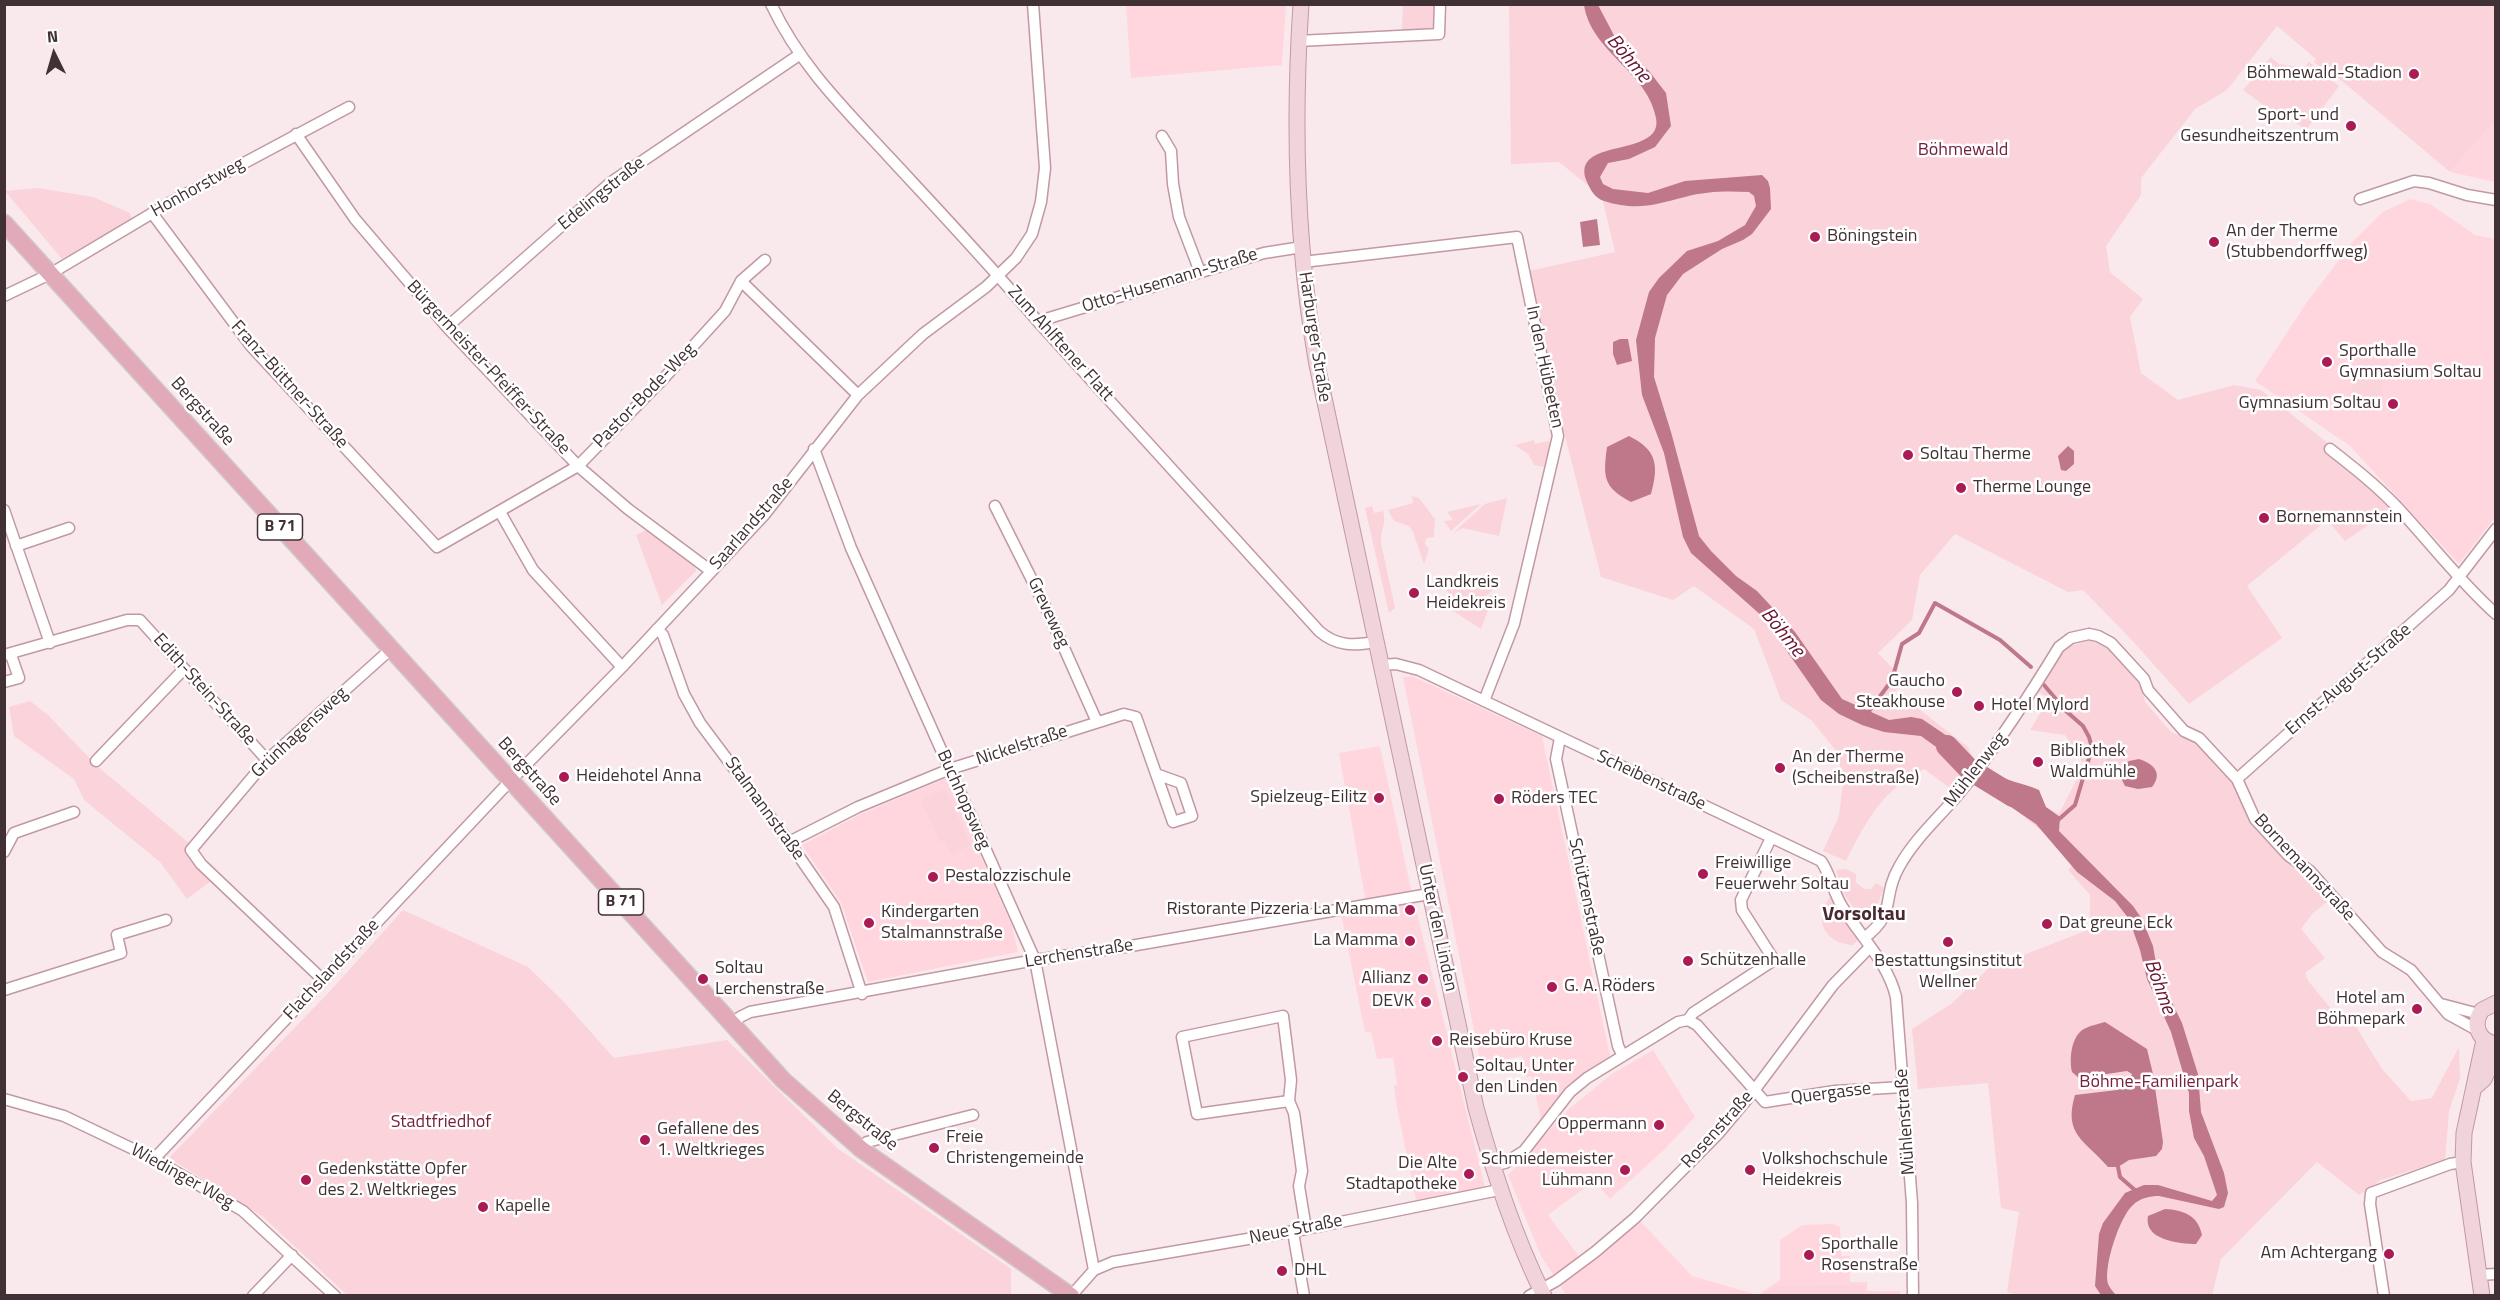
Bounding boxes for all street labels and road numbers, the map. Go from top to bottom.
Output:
street label: Edelingstraße [554,153,650,235]
street label: Honhorstweg [148,154,248,222]
street label: Otto-Husemann-Straße [1080,244,1260,318]
street label: Harburger Straße [1293,270,1335,404]
street label: Bürgermeister-Pfeiffer-Straße [402,276,574,460]
street label: Zum Ahlftener Flatt [1002,282,1118,406]
street label: In den Hübeeten [1520,304,1568,430]
street label: Franz-Büttner-Straße [226,316,352,454]
street label: Pastor-Bode-Weg [589,339,701,453]
street label: Bergstraße [166,373,238,451]
street label: Saarlandstraße [706,473,798,575]
road number: B 71 [258,514,302,540]
street label: Greveweg [1022,574,1074,652]
street label: Ernst-August-Straße [2282,620,2416,740]
street label: Edith-Stein-Straße [148,630,260,750]
street label: Grünhagensweg [247,683,353,783]
street label: Nickelstraße [974,721,1070,771]
street label: Mühlenweg [1940,728,2012,812]
street label: Bergstraße [493,733,565,811]
street label: Scheibenstraße [1593,746,1709,816]
street label: Buchhopsweg [931,747,995,853]
street label: Stalmannstraße [719,753,809,865]
street label: Bornemannstraße [2249,810,2359,926]
street label: Schützenstraße [1563,836,1609,958]
street label: Unter den Linden [1413,862,1461,994]
road number: B 71 [598,889,644,915]
street label: Flachslandstraße [280,915,384,1025]
street label: Lerchenstraße [1023,935,1135,973]
street label: Mühlenstraße [1892,1068,1920,1176]
street label: Quergasse [1790,1078,1872,1110]
street label: Bergstraße [822,1086,902,1156]
street label: Rosenstraße [1678,1087,1758,1173]
street label: Wiedinger Weg [127,1140,237,1214]
street label: Neue Straße [1248,1210,1344,1250]

